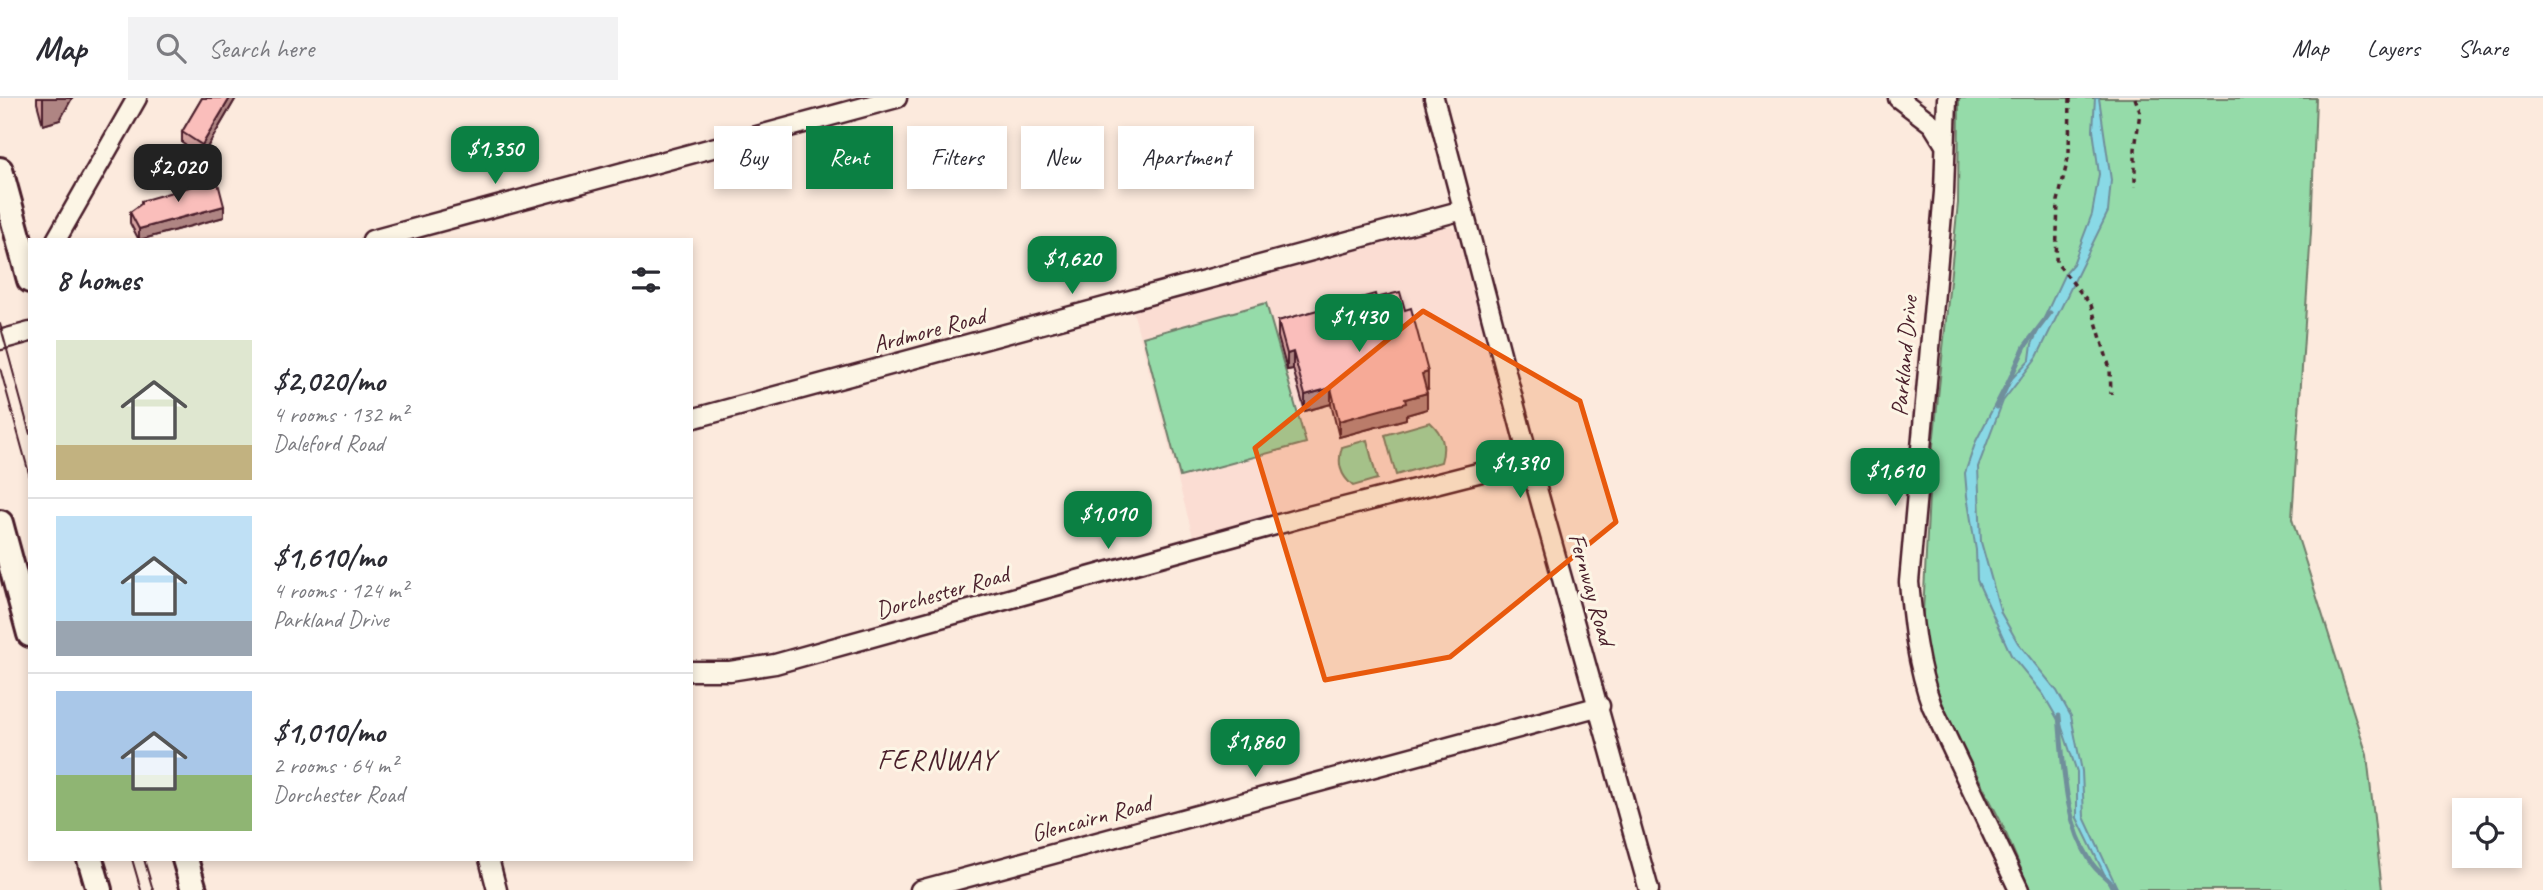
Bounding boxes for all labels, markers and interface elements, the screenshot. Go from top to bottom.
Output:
search box [128,17,618,80]
text: Map [35,27,86,69]
icon: search [152,29,190,67]
text: Search here [208,32,314,65]
text: Map [2292,33,2329,63]
text: Layers [2367,33,2420,63]
text: Share [2458,33,2508,63]
pin: $1,350 [438,126,552,186]
chip: Buy [714,126,792,189]
chip: Rent [806,126,893,189]
chip: Filters [907,126,1007,189]
chip: New [1021,126,1104,189]
chip: Apartment [1118,126,1254,189]
text: $1,350 [467,134,523,163]
pin: $2,020 [121,144,235,204]
text: $2,020 [150,152,206,181]
pin: $1,620 [1015,236,1129,296]
text: $1,620 [1044,244,1100,273]
text: 8 homes [56,261,141,299]
icon: filters [627,261,665,299]
street label: Parkland Drive [1884,292,1924,417]
pin: $1,430 [1302,294,1416,354]
street label: Ardmore Road [870,300,992,359]
text: $1,430 [1331,302,1387,331]
text: $2,020/mo [273,362,385,400]
icon: home [112,368,196,452]
text: 4 rooms · 132 m² [273,400,408,429]
text: Daleford Road [273,429,384,458]
pin: $1,390 [1463,440,1577,500]
text: $1,390 [1492,448,1548,477]
pin: $1,610 [1838,448,1952,508]
text: $1,610 [1867,456,1923,485]
pin: $1,010 [1051,491,1165,551]
text: $1,010 [1080,499,1136,528]
street label: Fernway Road [1562,530,1623,652]
text: $1,610/mo [273,538,386,576]
icon: home [112,544,196,628]
street label: Dorchester Road [872,558,1015,625]
text: 4 rooms · 124 m² [273,576,408,605]
text: Parkland Drive [273,605,389,634]
text: $1,010/mo [273,713,385,751]
icon: home [112,719,196,803]
pin: $1,860 [1198,720,1312,779]
text: $1,860 [1227,727,1283,756]
district label: FERNWAY [877,742,1001,777]
text: 2 rooms · 64 m² [273,751,397,780]
text: Dorchester Road [273,780,404,809]
street label: Glencairn Road [1028,787,1158,848]
map controls [2452,798,2522,868]
button: locate [2452,798,2522,868]

